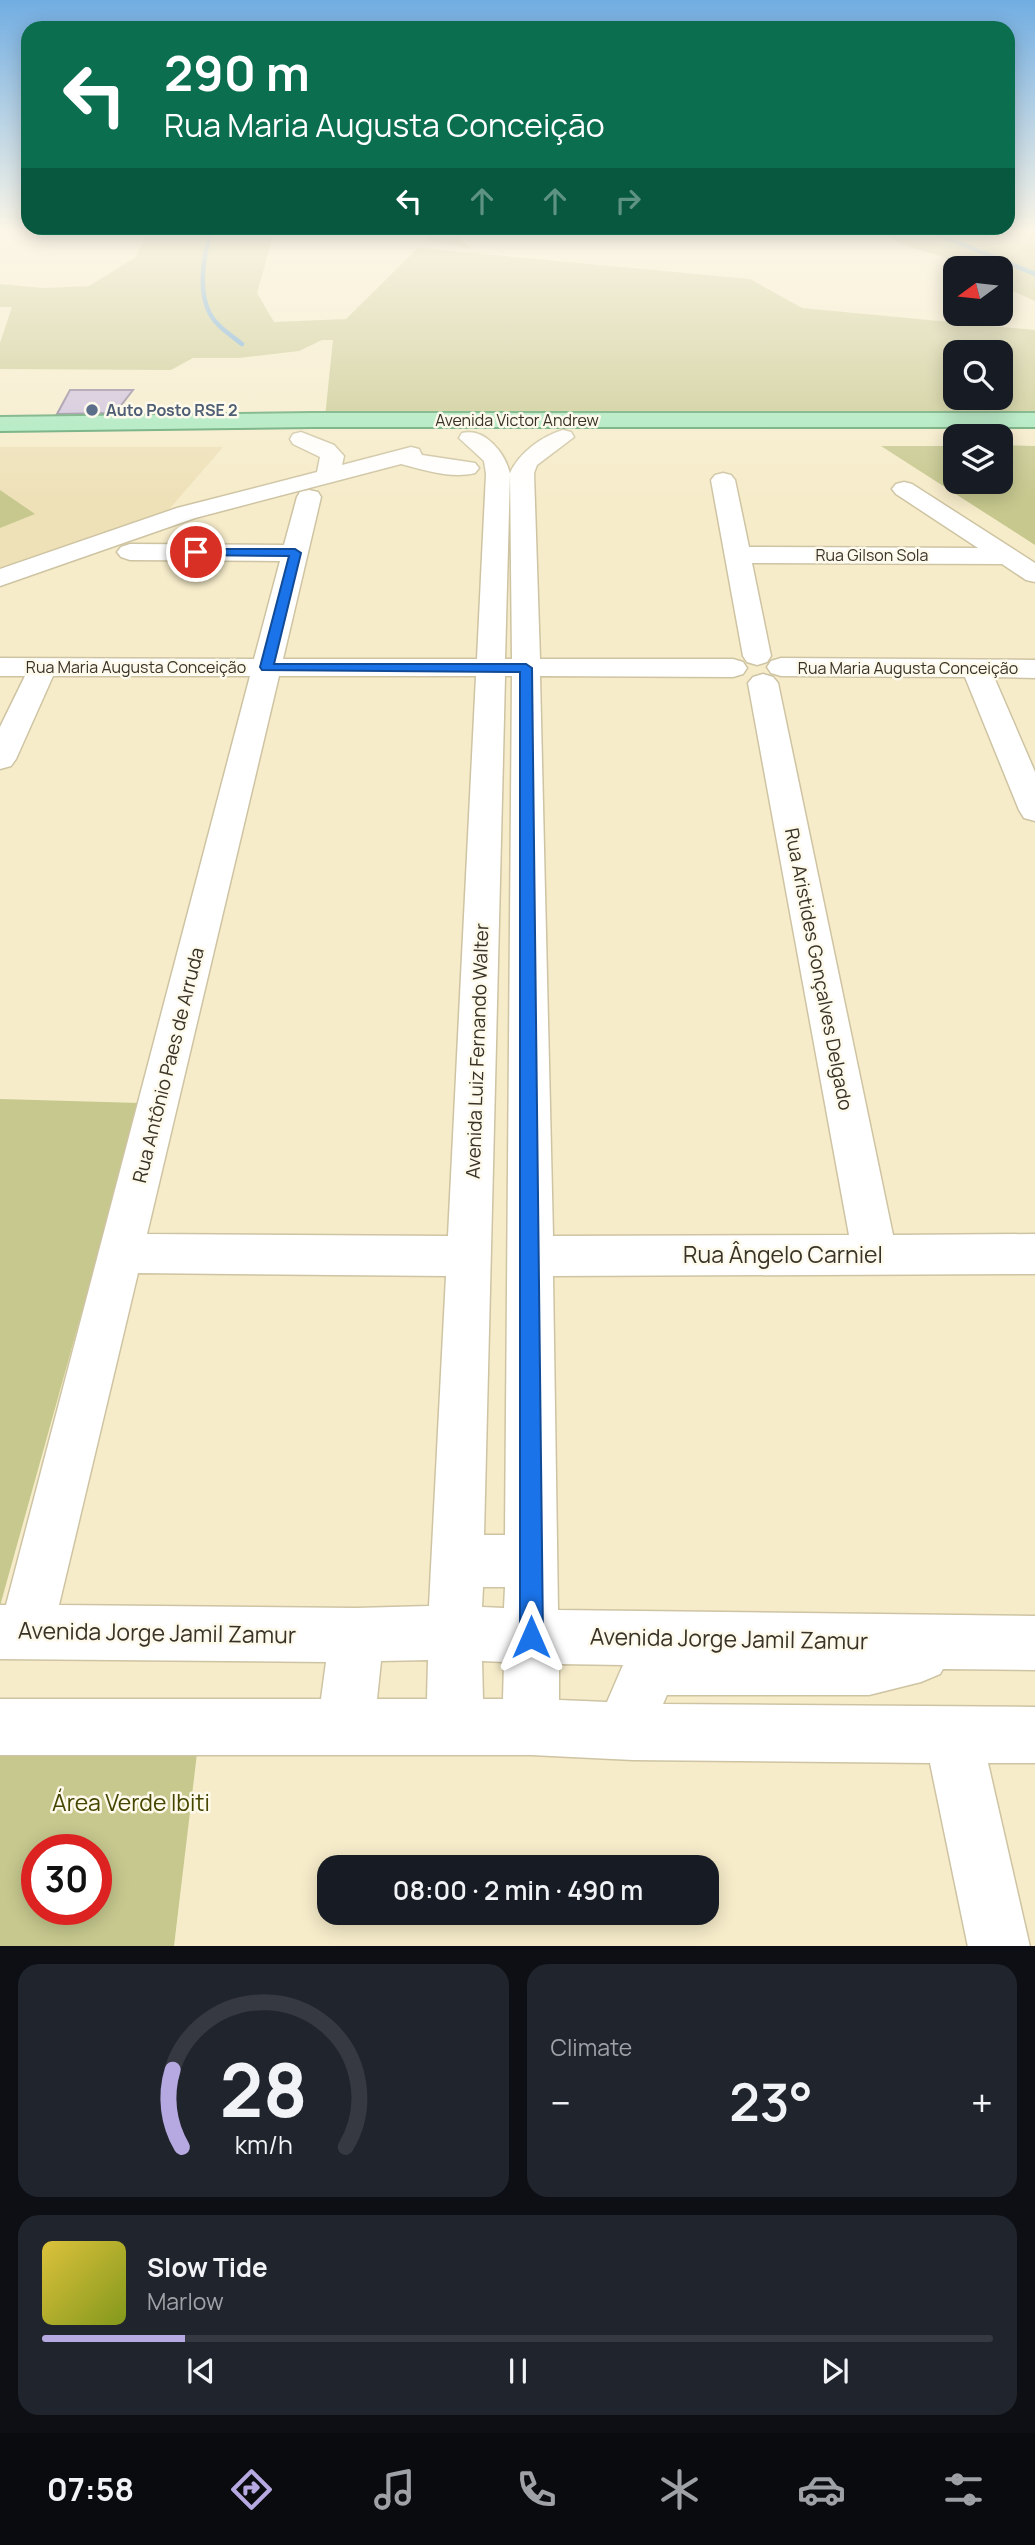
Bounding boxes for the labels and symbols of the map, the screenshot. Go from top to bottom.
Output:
north arrow [943,256,1013,326]
place label: Auto Posto RSE 2 [106,399,238,421]
marker: Auto Posto RSE 2 [84,402,100,418]
street label: Avenida Victor Andrew [435,409,599,431]
pin [166,522,226,582]
street label: Rua Gilson Sola [816,544,928,566]
street label: Rua Maria Augusta Conceição [26,656,246,678]
street label: Rua Maria Augusta Conceição [798,657,1018,679]
street label: Rua Aristides Gonçalves Delgado [779,826,859,1112]
street label: Avenida Luiz Fernando Walter [460,923,494,1179]
street label: Rua Antônio Paes de Arruda [126,945,210,1185]
street label: Rua Ângelo Carniel [683,1238,883,1270]
position arrow [494,1600,568,1674]
street label: Avenida Jorge Jamil Zamur [18,1614,296,1650]
street label: Avenida Jorge Jamil Zamur [590,1620,868,1656]
park label: Área Verde Ibiti [52,1786,210,1818]
speed limit sign: 30 [21,1834,112,1925]

